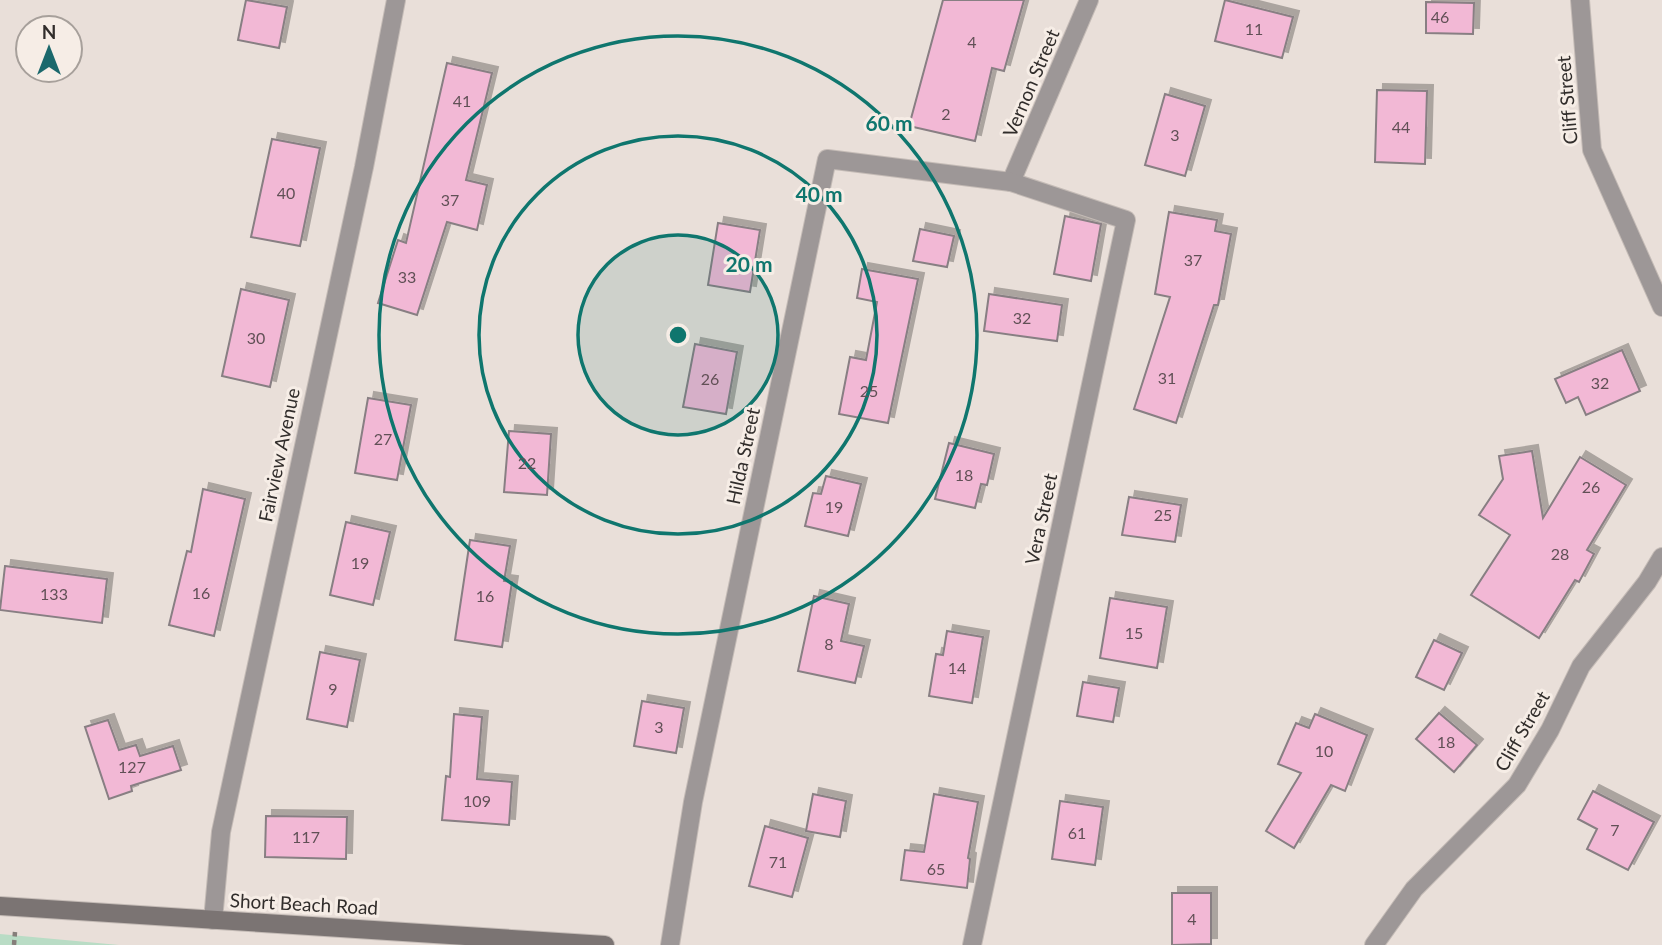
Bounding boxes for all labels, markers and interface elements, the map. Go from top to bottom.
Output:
house number: 46 [1431,7,1449,26]
north arrow [14,14,84,84]
house number: 11 [1245,19,1263,38]
text: N [42,20,56,43]
street label: Vernon Street [997,25,1064,140]
house number: 4 [967,32,977,51]
street label: Cliff Street [1551,55,1582,145]
house number: 41 [453,91,471,110]
house number: 2 [941,104,951,123]
text: 60 m [865,110,913,135]
house number: 44 [1392,117,1410,136]
house number: 3 [1170,125,1180,144]
text: 40 m [795,181,843,206]
house number: 40 [277,183,295,202]
house number: 37 [441,190,459,209]
house number: 37 [1184,250,1202,269]
text: 20 m [725,251,773,276]
house number: 33 [398,267,416,286]
house number: 32 [1013,308,1031,327]
centre of rings [666,323,690,347]
house number: 30 [247,328,265,347]
house number: 31 [1158,368,1176,387]
house number: 26 [701,369,719,388]
house number: 32 [1591,373,1609,392]
house number: 25 [860,381,878,400]
street label: Fairview Avenue [253,386,304,524]
street label: Hilda Street [721,405,764,506]
house number: 27 [374,429,392,448]
house number: 22 [518,453,536,472]
house number: 18 [955,465,973,484]
street label: Vera Street [1020,471,1061,567]
house number: 26 [1582,477,1600,496]
house number: 19 [825,497,843,516]
house number: 25 [1154,505,1172,524]
house number: 28 [1551,544,1569,563]
house number: 19 [351,553,369,572]
house number: 16 [192,583,210,602]
house number: 133 [40,584,68,603]
house number: 16 [476,586,494,605]
house number: 15 [1125,623,1143,642]
house number: 8 [824,634,834,653]
house number: 14 [948,658,966,677]
house number: 9 [328,679,338,698]
street label: Cliff Street [1489,686,1554,775]
house number: 3 [654,717,664,736]
house number: 18 [1437,732,1455,751]
house number: 10 [1315,741,1333,760]
house number: 127 [118,757,146,776]
house number: 109 [463,791,491,810]
house number: 7 [1610,820,1620,839]
house number: 61 [1068,823,1086,842]
house number: 117 [292,827,320,846]
house number: 71 [769,852,787,871]
house number: 65 [927,859,945,878]
street label: Short Beach Road [229,888,379,919]
house number: 4 [1187,909,1197,928]

